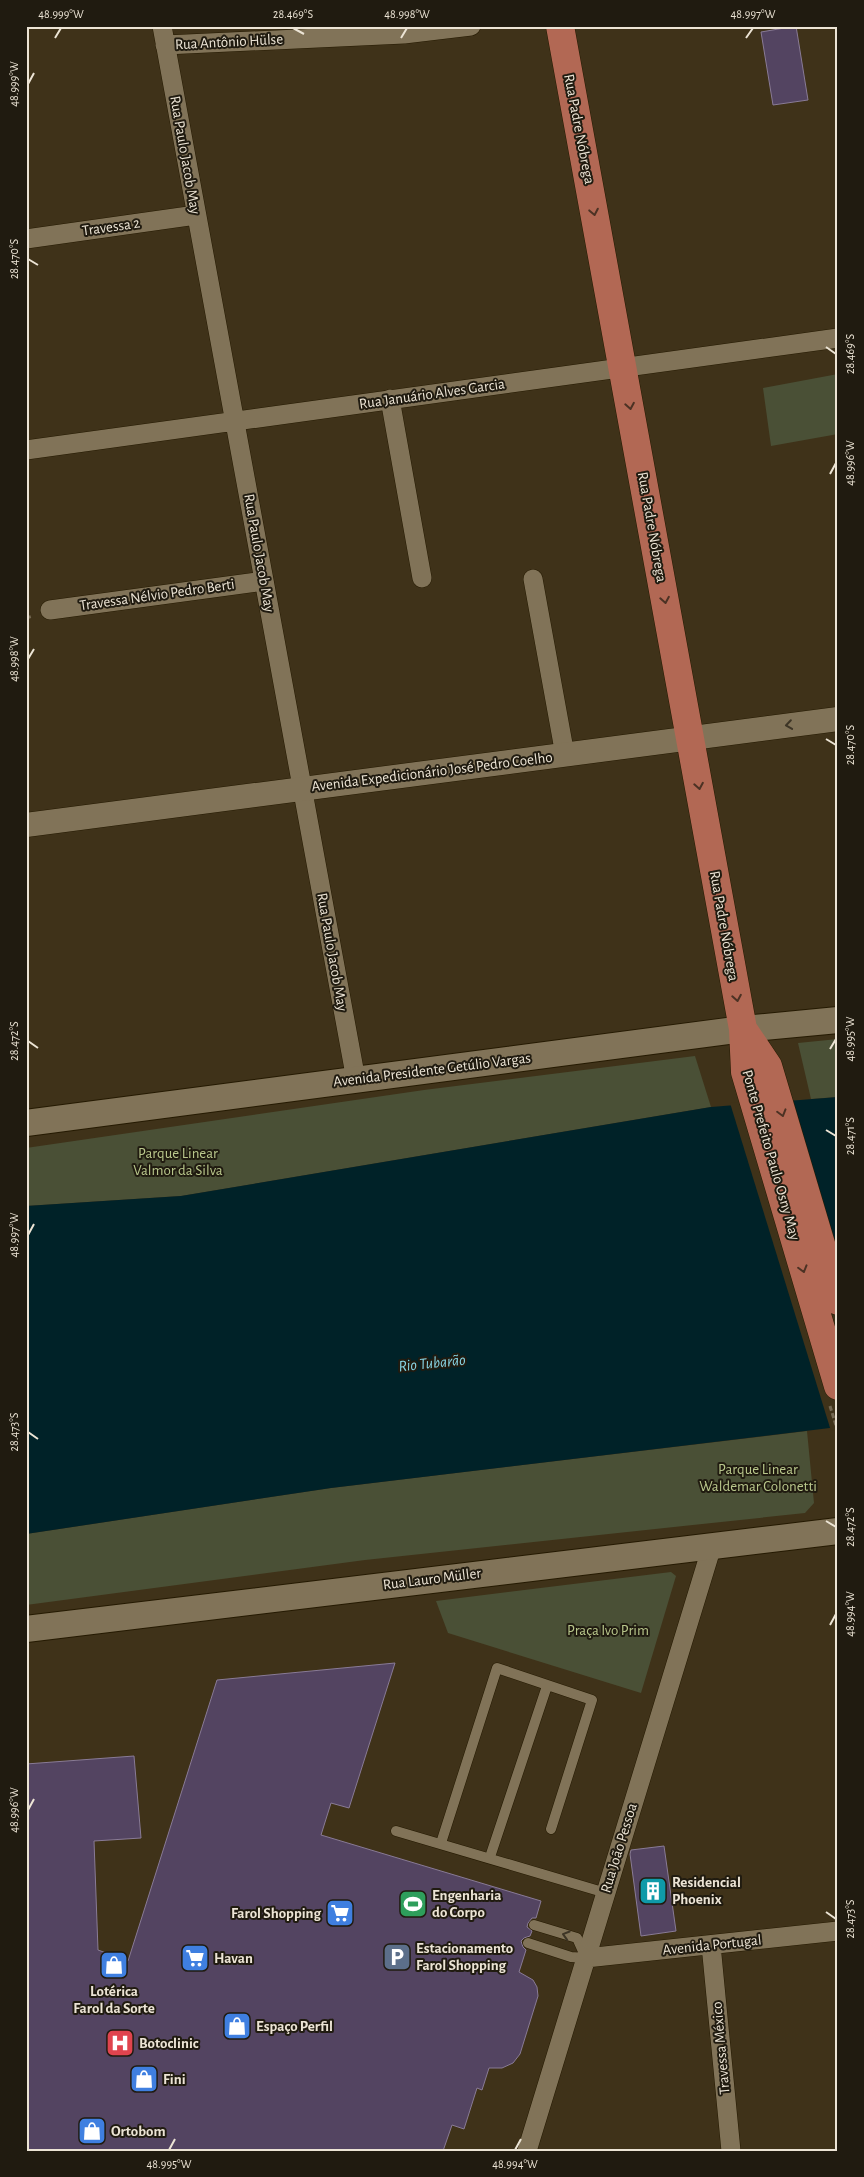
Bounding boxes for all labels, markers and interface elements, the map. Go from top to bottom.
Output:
text: 48.999°W [38,8,84,20]
text: 28.469°S [273,8,313,20]
text: 48.998°W [384,8,430,20]
text: 48.997°W [731,8,776,20]
street label: Rua Antônio Hülse [175,32,284,52]
text: 48.999°W [8,61,20,107]
street label: Rua Padre Nóbrega [561,73,597,185]
street label: Rua Paulo Jacob May [167,95,203,216]
one-way arrow [588,207,599,216]
street label: Travessa 2 [81,215,141,238]
text: 28.470°S [8,239,20,279]
text: 28.469°S [844,334,856,374]
street label: Rua Januário Alves Garcia [358,376,506,412]
one-way arrow [624,402,634,410]
text: 48.996°W [844,440,856,486]
street label: Rua Padre Nóbrega [635,471,669,583]
street label: Rua Paulo Jacob May [241,493,277,614]
street label: Travessa Nélvio Pedro Berti [79,577,235,613]
one-way arrow [660,596,670,605]
text: 48.998°W [8,636,20,682]
one-way arrow [785,719,793,730]
text: 28.470°S [844,725,856,765]
street label: Avenida Expedicionário José Pedro Coelho [310,750,554,794]
one-way arrow [694,782,704,791]
street label: Rua Padre Nóbrega [707,870,741,982]
street label: Rua Paulo Jacob May [314,892,350,1013]
one-way arrow [732,993,742,1002]
text: 48.995°W [844,1016,856,1061]
text: 28.472°S [8,1021,20,1061]
street label: Avenida Presidente Getúlio Vargas [332,1050,532,1090]
street label: Ponte Prefeito Paulo Osny May [739,1068,803,1242]
one-way arrow [777,1108,787,1116]
text: 28.471°S [844,1117,856,1155]
park label: Parque Linear Valmor da Silva [133,1146,223,1178]
text: 48.997°W [8,1212,20,1257]
one-way arrow [798,1265,808,1273]
water label: Rio Tubarão [398,1351,467,1374]
text: 28.473°S [8,1412,20,1451]
park label: Parque Linear Waldemar Colonetti [699,1462,817,1494]
text: 28.472°S [844,1507,856,1547]
street label: Rua Lauro Müller [382,1566,482,1592]
text: 48.994°W [844,1591,856,1637]
park label: Praça Ivo Prim [567,1623,649,1638]
text: 48.996°W [8,1787,20,1833]
street label: Rua João Pessoa [598,1801,640,1895]
place label: Residencial Phoenix [672,1875,741,1907]
building icon: Residencial Phoenix [638,1876,668,1906]
place label: Engenharia do Corpo [432,1888,501,1920]
sports icon: Engenharia do Corpo [398,1889,428,1919]
supermarket icon: Farol Shopping [325,1898,355,1928]
text: 28.473°S [844,1899,856,1938]
place label: Farol Shopping [231,1906,321,1921]
one-way arrow [562,1931,570,1941]
street label: Avenida Portugal [662,1932,762,1958]
place label: Estacionamento Farol Shopping [416,1941,513,1973]
parking icon: Estacionamento Farol Shopping [382,1942,412,1972]
supermarket icon: Havan [180,1943,210,1973]
shop icon: Lotérica Farol da Sorte [99,1950,129,1980]
place label: Havan [214,1951,253,1966]
place label: Lotérica Farol da Sorte [73,1984,155,2016]
street label: Travessa México [709,2001,733,2095]
shop icon: Espaço Perfil [222,2011,252,2041]
place label: Espaço Perfil [256,2019,333,2034]
hospital icon: Botoclinic [105,2028,135,2058]
place label: Botoclinic [139,2036,199,2051]
shop icon: Fini [129,2064,159,2094]
place label: Fini [163,2072,186,2087]
shop icon: Ortobom [77,2116,107,2146]
place label: Ortobom [111,2124,166,2139]
text: 48.995°W [147,2158,192,2170]
text: 48.994°W [492,2158,538,2170]

